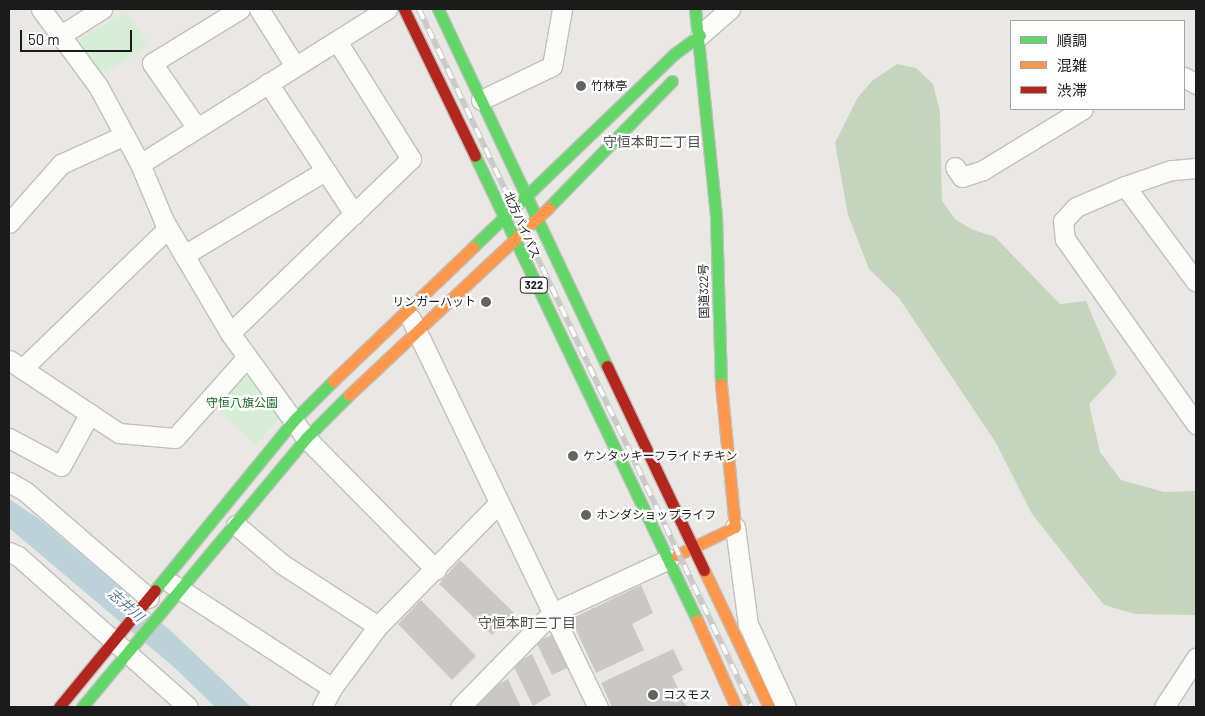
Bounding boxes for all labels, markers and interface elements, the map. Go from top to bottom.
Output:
scale bar [22,20,135,52]
legend [1010,20,1185,110]
text: 50 m [28,30,60,48]
text: 順調 [1057,31,1087,49]
text: 混雑 [1057,56,1087,74]
place label: 竹林亭 [591,79,627,93]
marker: 竹林亭 [575,80,587,92]
text: 渋滞 [1057,81,1087,99]
district label: 守恒本町二丁目 [603,134,701,150]
street label: 北方バイパス [501,189,543,261]
street label: 国道322号 [696,263,712,319]
road number: 322 [519,276,549,294]
place label: リンガーハット [392,295,476,309]
marker: リンガーハット [480,296,492,308]
park label: 守恒八旗公園 [206,396,278,410]
place label: ケンタッキーフライドチキン [583,449,739,463]
marker: ケンタッキーフライドチキン [567,450,579,462]
place label: ホンダショップライフ [596,508,716,522]
marker: ホンダショップライフ [580,509,592,521]
water label: 志井川 [105,585,147,625]
district label: 守恒本町三丁目 [478,615,576,631]
place label: コスモス [663,688,711,702]
marker: コスモス [647,689,659,701]

